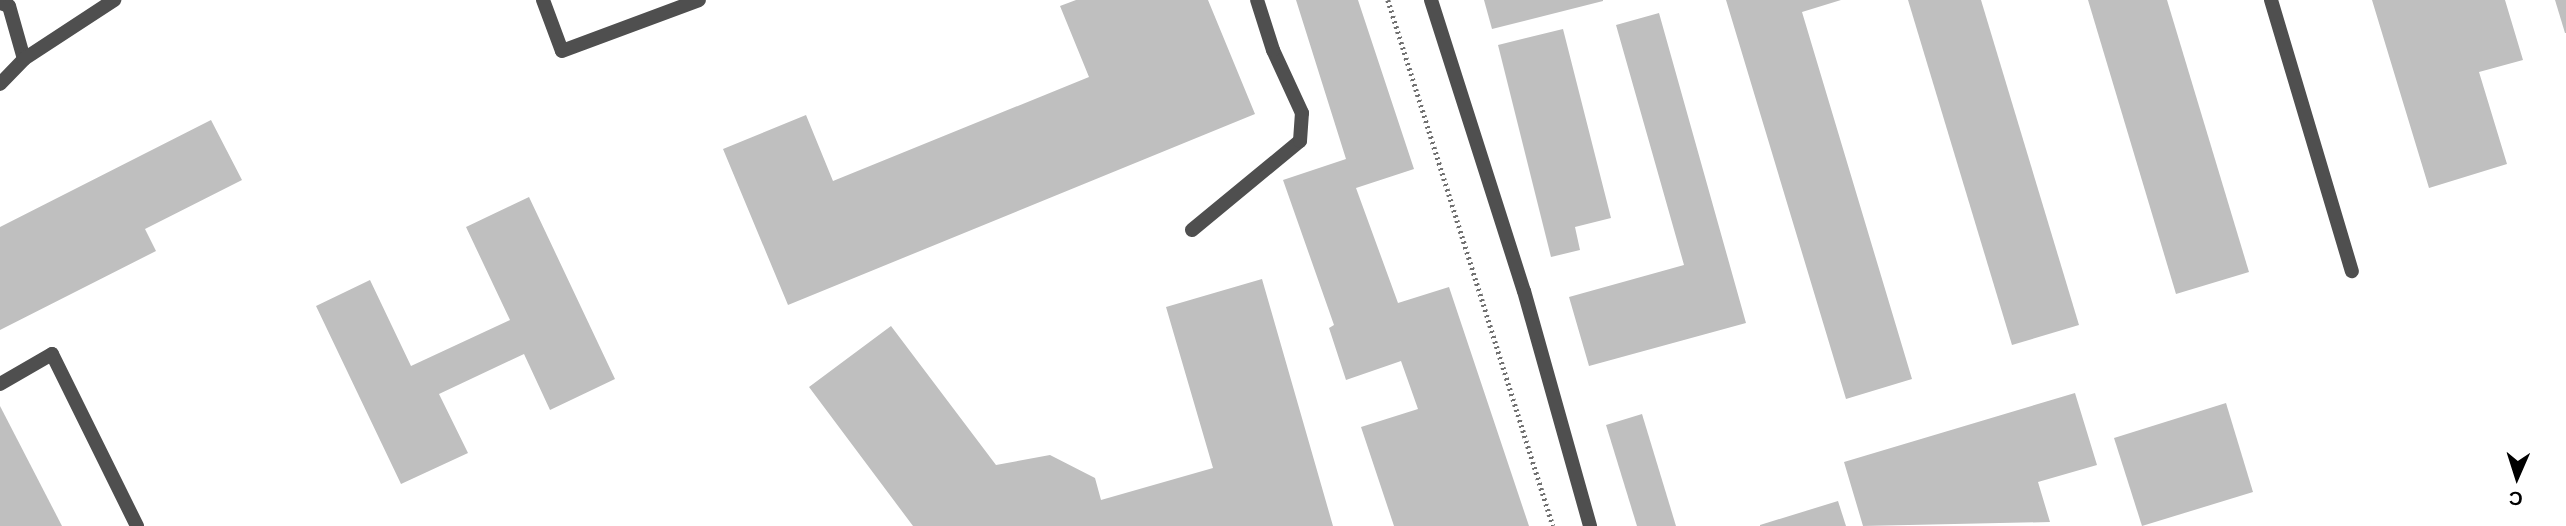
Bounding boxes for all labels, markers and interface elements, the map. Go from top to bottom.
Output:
north arrow [2482,442,2552,512]
text: С [2508,488,2523,509]

